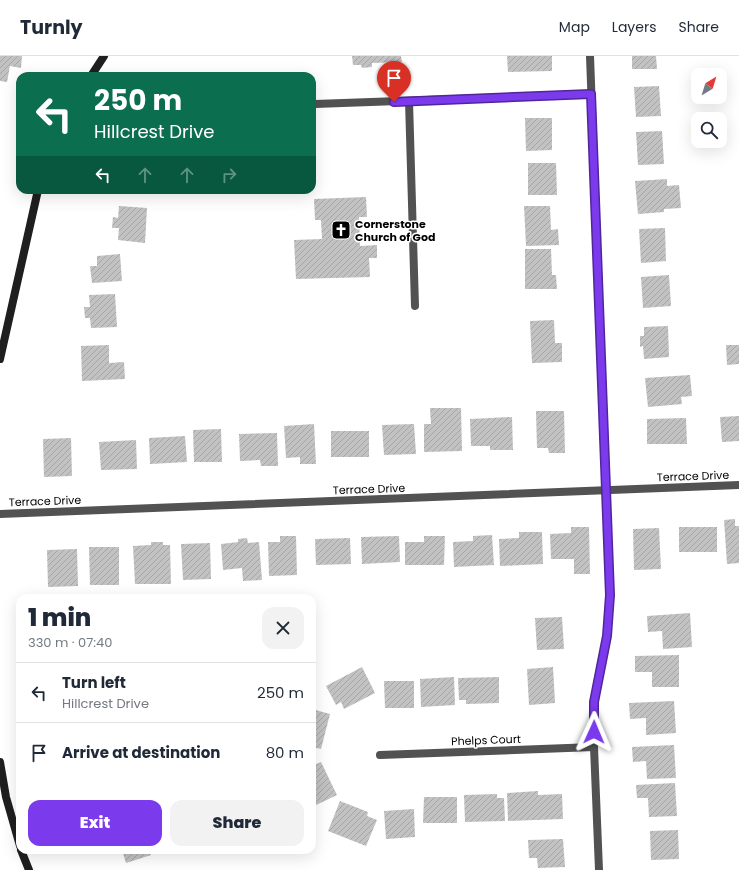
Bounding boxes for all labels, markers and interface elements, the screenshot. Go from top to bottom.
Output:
text: Turnly [20,14,83,41]
text: Map [559,17,590,37]
text: Layers [612,17,656,37]
text: Share [678,17,719,37]
pin [377,61,411,102]
icon: arrive [383,67,405,89]
north arrow [691,68,727,104]
map controls [691,68,727,148]
text: 250 m [94,81,182,120]
icon: left [28,88,80,140]
button: search [691,112,727,148]
text: Hillcrest Drive [94,119,214,144]
icon: left [92,164,114,186]
icon: ahead [134,164,156,186]
icon: ahead [176,164,198,186]
icon: right [218,164,240,186]
place label: Cornerstone Church of God [355,216,435,245]
church icon: Cornerstone Church of God [330,219,352,241]
street label: Terrace Drive [657,467,730,485]
street label: Terrace Drive [333,480,406,498]
street label: Terrace Drive [9,492,82,510]
text: 1 min [28,601,91,634]
button: close [262,607,304,649]
text: 330 m · 07:40 [28,633,112,652]
text: Turn left [62,672,126,693]
icon: left [28,682,50,704]
text: 250 m [257,682,304,703]
text: Hillcrest Drive [62,694,149,713]
position arrow [573,711,615,753]
street label: Phelps Court [451,731,521,749]
icon: arrive [28,742,50,764]
text: Arrive at destination [62,742,220,763]
text: 80 m [266,742,304,763]
button: Exit [28,800,162,846]
button: Share [170,800,304,846]

